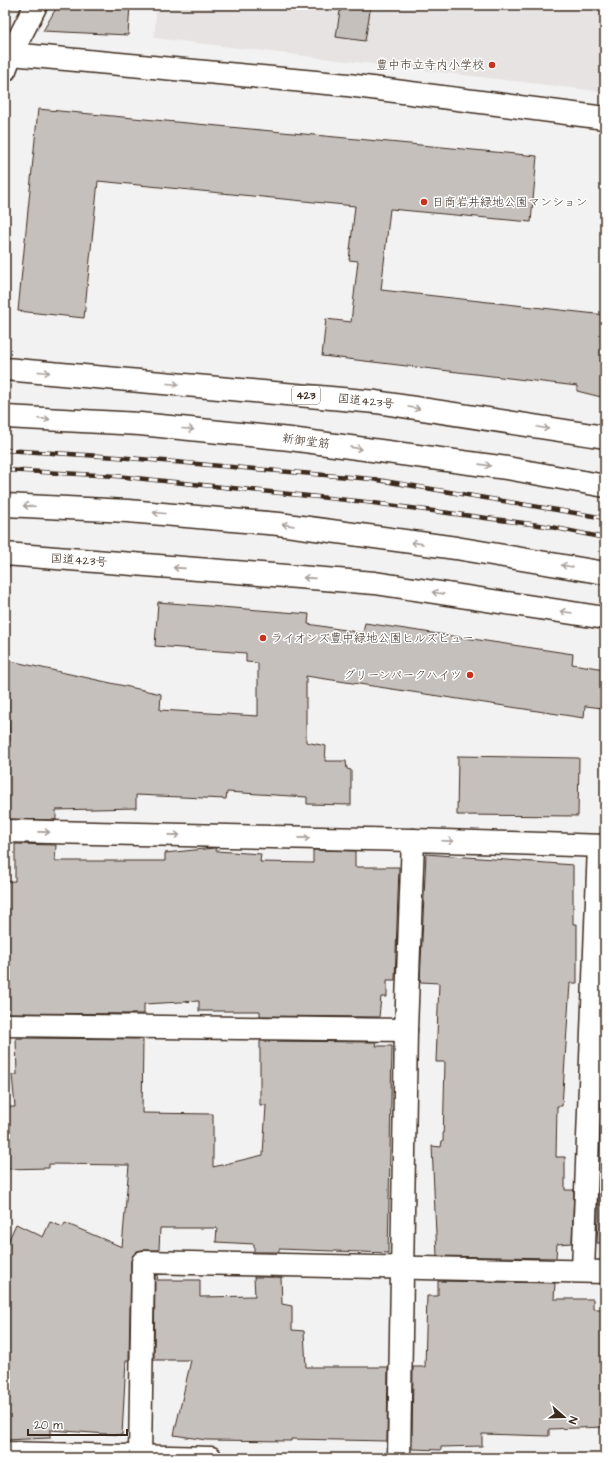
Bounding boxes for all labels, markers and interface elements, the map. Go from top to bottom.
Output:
place label: 豊中市立寺内小学校 [376,57,484,74]
marker: 豊中市立寺内小学校 [487,60,497,70]
place label: 日商岩井緑地公園マンション [432,194,588,211]
marker: 日商岩井緑地公園マンション [419,197,429,207]
one-way arrow [37,369,50,376]
one-way arrow [166,380,179,387]
road number: 423 [292,386,320,404]
street label: 国道423号 [337,390,395,413]
one-way arrow [407,404,420,412]
one-way arrow [37,416,50,423]
one-way arrow [536,424,549,432]
one-way arrow [181,425,194,433]
street label: 新御堂筋 [281,430,331,453]
one-way arrow [349,444,362,452]
one-way arrow [478,461,491,469]
one-way arrow [23,503,36,510]
one-way arrow [153,510,166,517]
one-way arrow [282,521,295,529]
one-way arrow [411,539,424,547]
street label: 国道423号 [50,550,108,571]
one-way arrow [560,562,573,570]
one-way arrow [173,565,186,572]
one-way arrow [303,575,316,582]
one-way arrow [432,589,445,597]
one-way arrow [560,608,573,616]
place label: ライオンズ豊中緑地公園ヒルズビュー [271,630,474,647]
marker: ライオンズ豊中緑地公園ヒルズビュー [258,633,268,643]
place label: グリーンパークハイツ [343,667,462,684]
marker: グリーンパークハイツ [465,670,475,680]
one-way arrow [37,828,50,836]
one-way arrow [167,831,180,839]
one-way arrow [297,834,310,841]
one-way arrow [441,837,454,845]
north arrow [544,1397,584,1437]
scale bar [28,1411,127,1437]
text: N [565,1414,581,1426]
text: 20 m [34,1417,63,1434]

